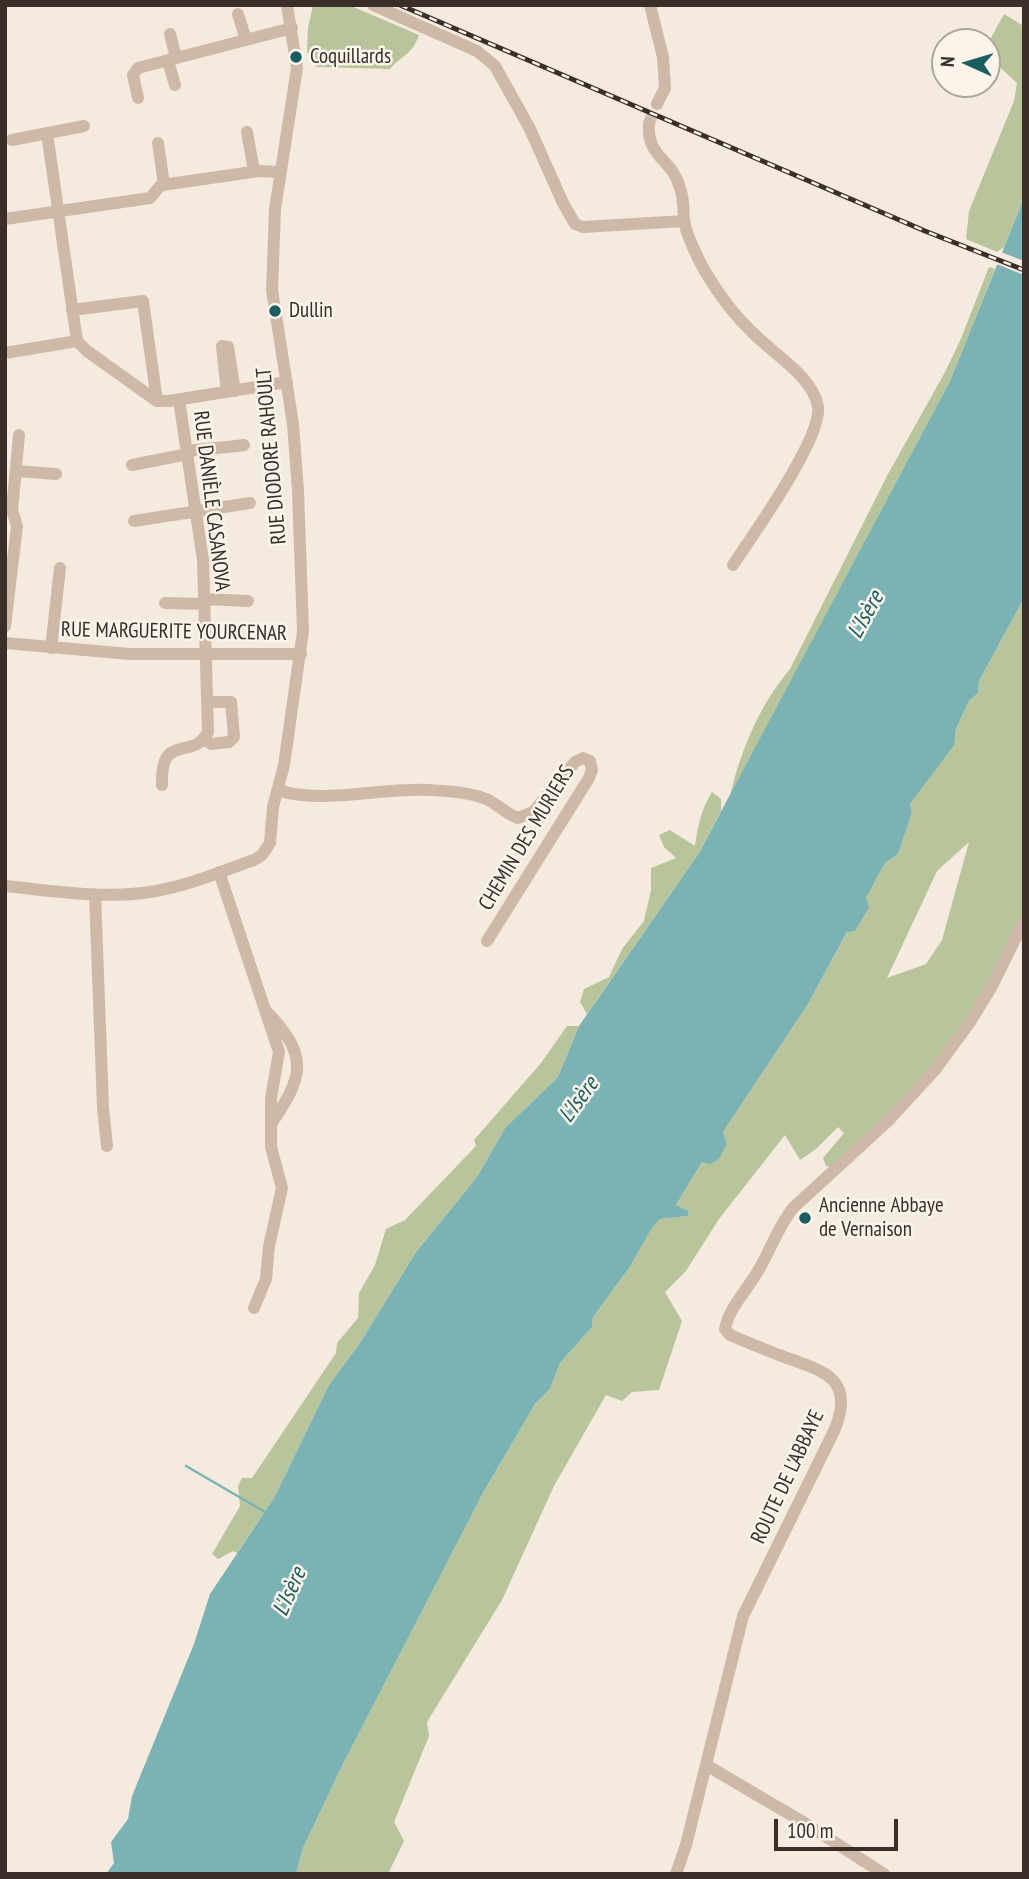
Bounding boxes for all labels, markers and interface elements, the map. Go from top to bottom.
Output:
north arrow [931,28,1001,98]
place label: Coquillards [310,44,391,70]
marker: Coquillards [288,49,304,65]
text: N [935,56,959,68]
place label: Dullin [289,298,333,324]
marker: Dullin [267,303,283,319]
street label: RUE DIODORE RAHOULT [252,367,292,545]
street label: RUE DANIÈLE CASANOVA [187,409,235,593]
water label: L'Isère [842,587,890,643]
street label: RUE MARGUERITE YOURCENAR [61,617,287,647]
street label: CHEMIN DES MURIERS [474,761,580,915]
water label: L'Isère [553,1072,605,1128]
place label: Ancienne Abbaye de Vernaison [819,1193,944,1243]
marker: Ancienne Abbaye de Vernaison [797,1210,813,1226]
street label: ROUTE DE L'ABBAYE [746,1406,830,1548]
water label: L'Isère [267,1564,313,1620]
scale bar [777,1806,901,1850]
text: 100 m [787,1817,833,1844]

